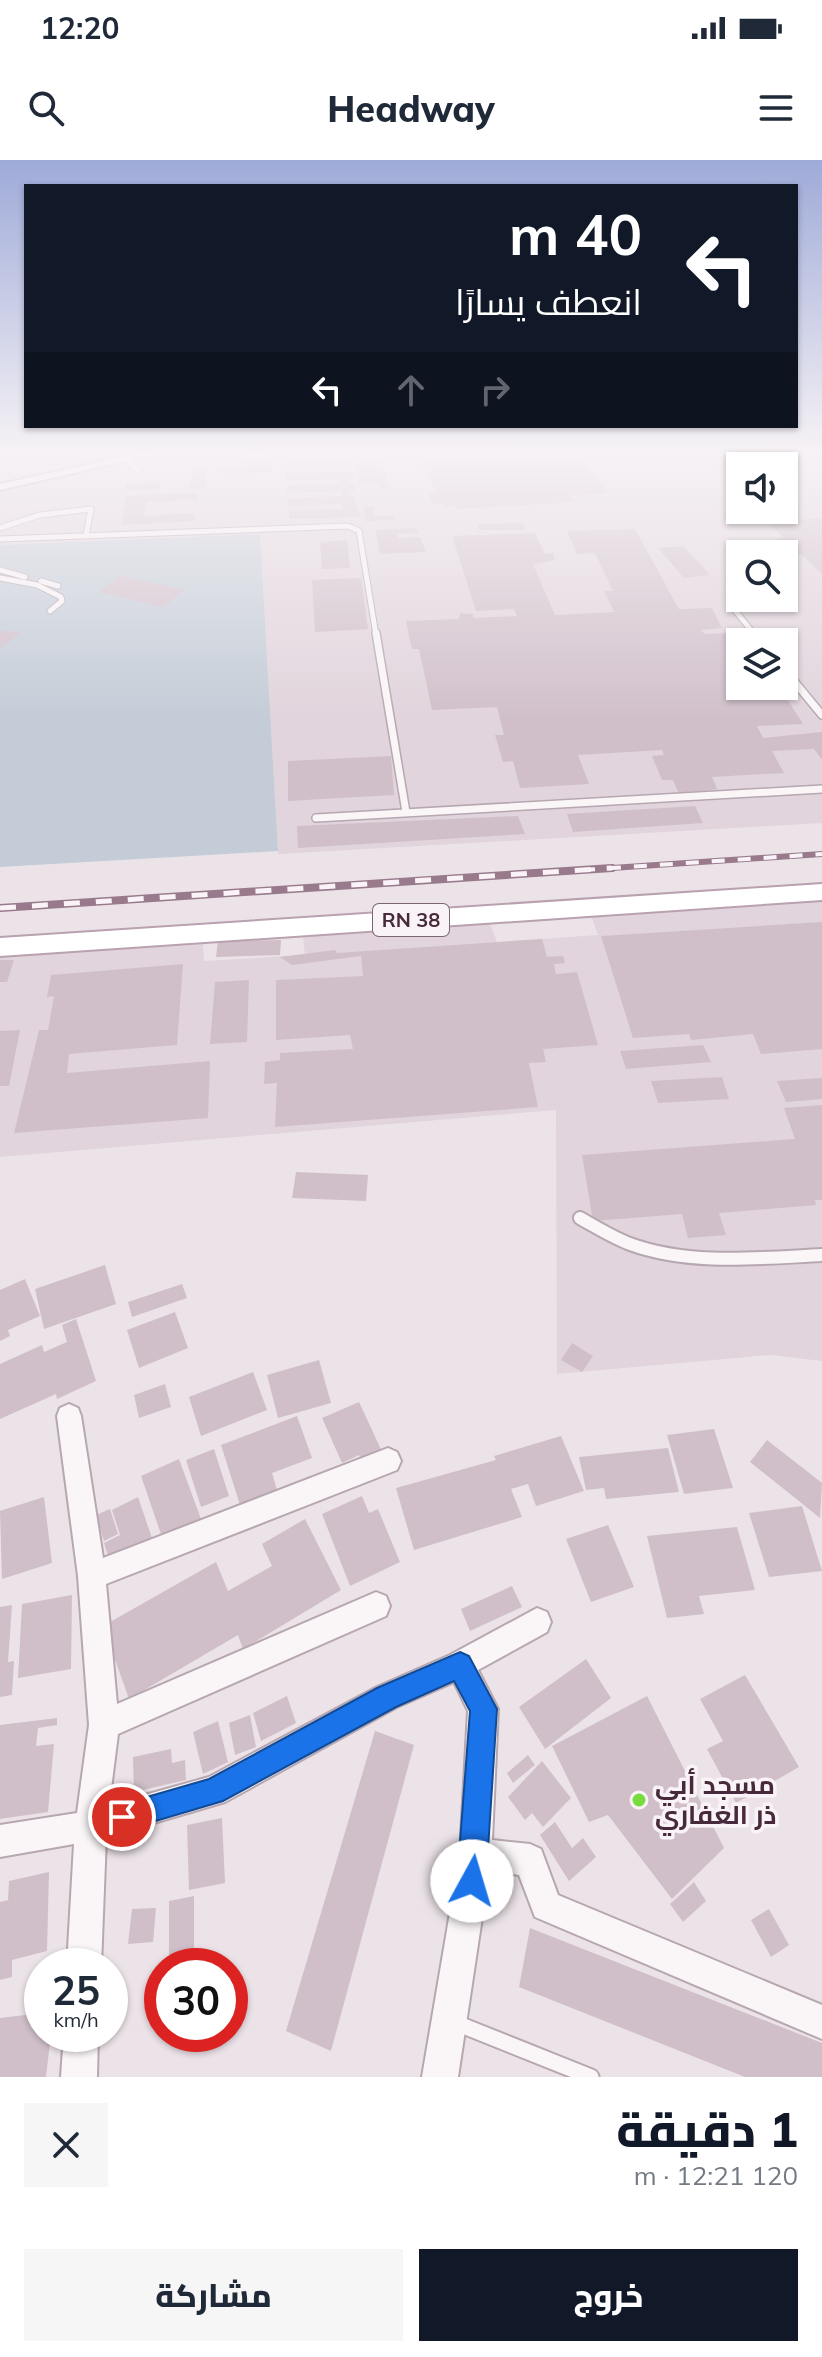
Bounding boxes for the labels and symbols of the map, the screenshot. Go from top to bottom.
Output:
road number: RN 38 [373,904,449,936]
place label: مسجد أبي ذر الغفاري [655,1768,776,1836]
pin [88,1783,156,1851]
marker: مسجد أبي ذر الغفاري [630,1791,648,1809]
position arrow [430,1839,514,1923]
speed limit sign: 30 [144,1948,248,2052]

